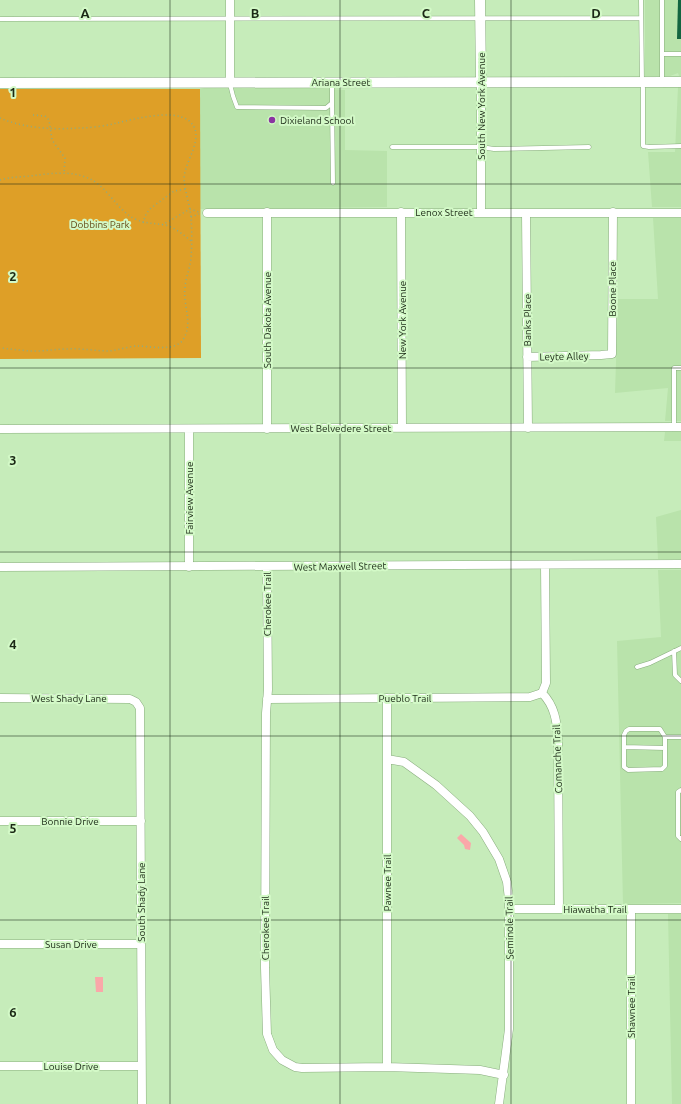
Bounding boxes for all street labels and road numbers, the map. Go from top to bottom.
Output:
street label: South New York Avenue [476,52,487,160]
street label: Ariana Street [312,77,371,88]
street label: Lenox Street [415,207,473,218]
street label: Boone Place [607,261,618,317]
street label: South Dakota Avenue [262,272,273,368]
street label: New York Avenue [397,281,408,359]
street label: Banks Place [522,294,533,346]
street label: Leyte Alley [539,351,589,362]
street label: West Belvedere Street [291,423,392,434]
street label: Fairview Avenue [184,461,195,535]
street label: West Maxwell Street [294,560,387,573]
street label: Cherokee Trail [262,571,273,636]
street label: West Shady Lane [31,693,107,704]
street label: Pueblo Trail [378,693,432,704]
street label: Comanche Trail [551,724,564,794]
street label: Bonnie Drive [41,816,99,827]
street label: Pawnee Trail [382,854,393,912]
street label: South Shady Lane [136,862,147,942]
street label: Cherokee Trail [260,895,271,960]
street label: Seminole Trail [503,896,516,960]
street label: Hiawatha Trail [563,904,627,915]
street label: Susan Drive [45,939,97,950]
street label: Shawnee Trail [626,976,637,1038]
street label: Louise Drive [44,1061,98,1072]

